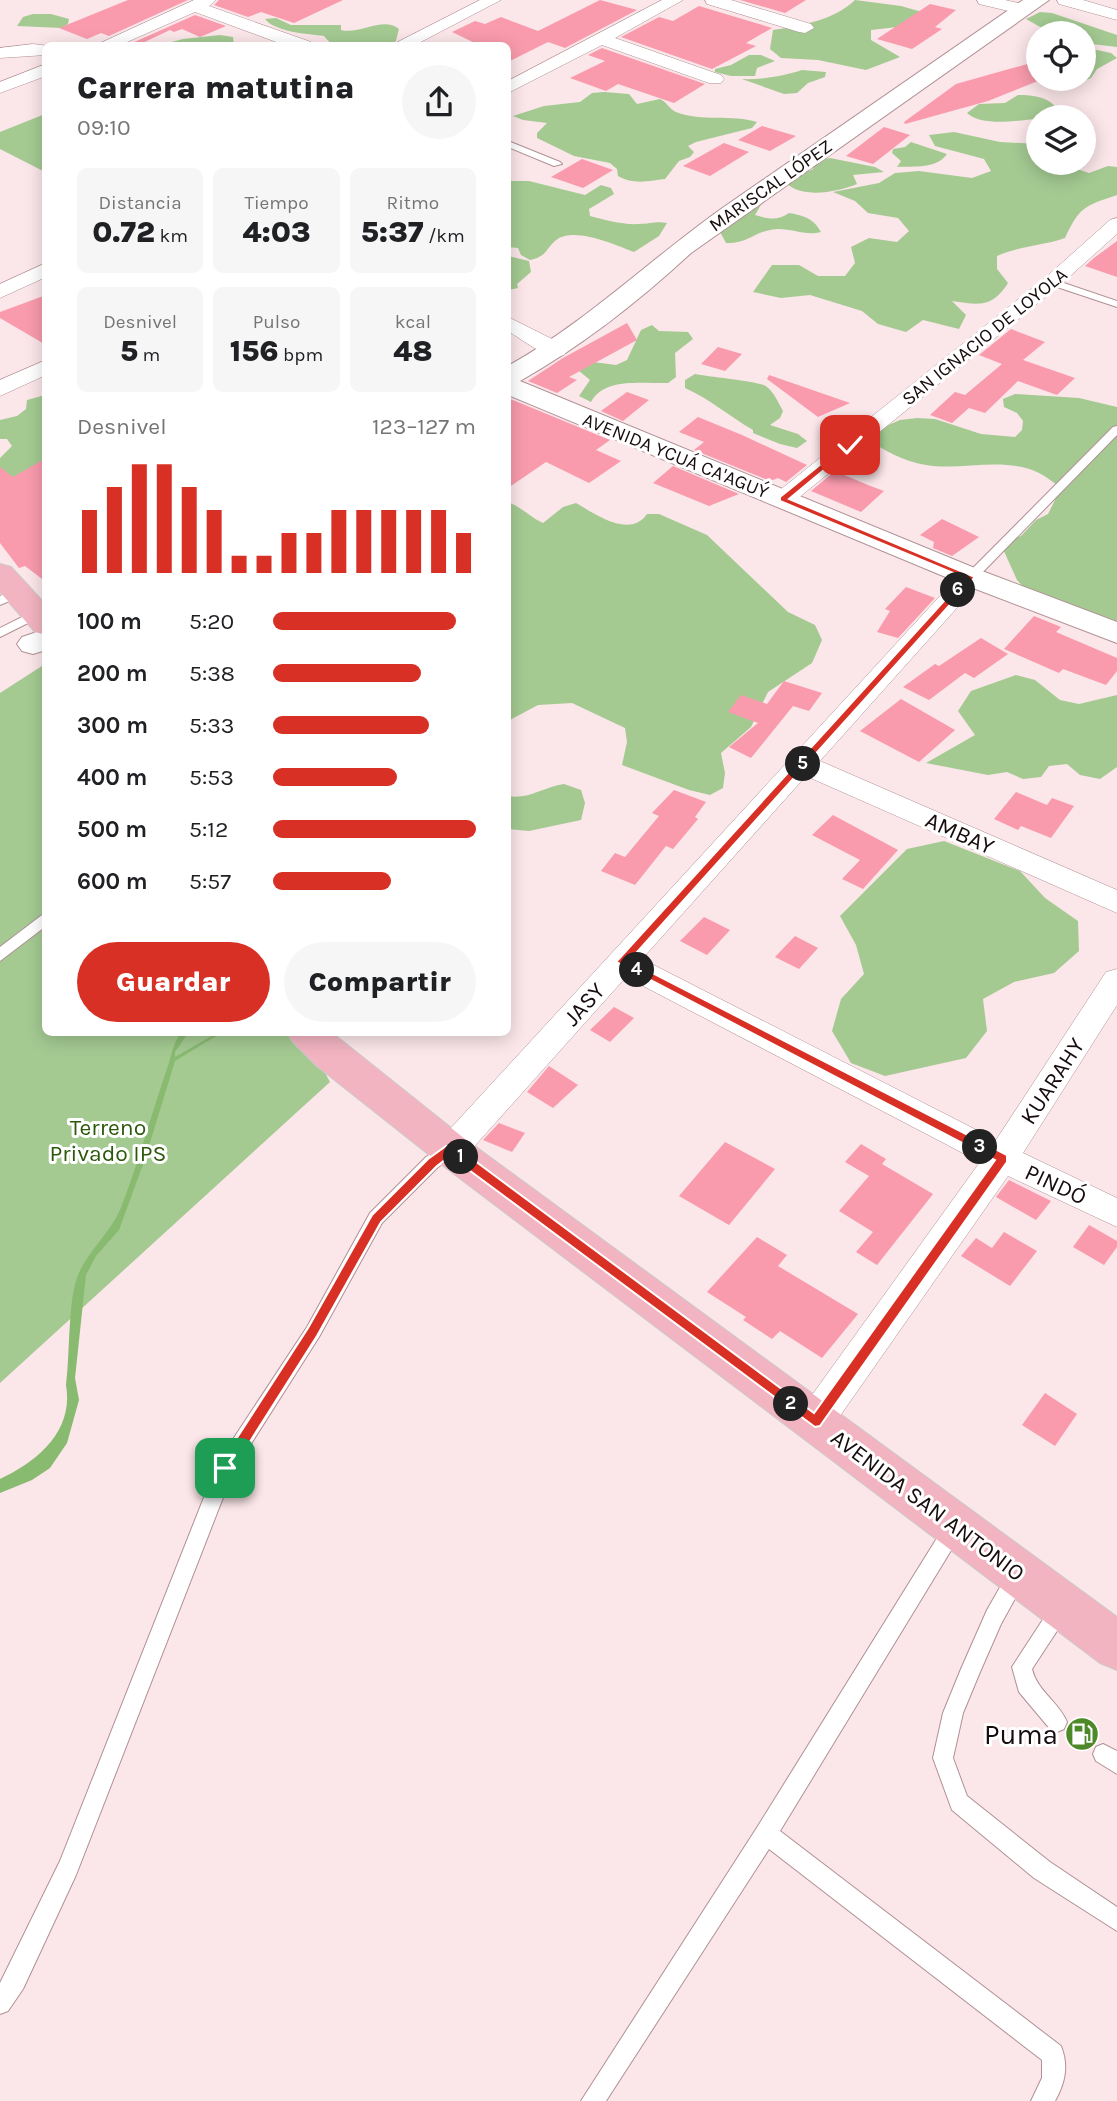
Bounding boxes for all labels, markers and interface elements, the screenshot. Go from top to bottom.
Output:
map controls [1026,21,1096,175]
button: locate [1026,21,1096,91]
button: share [402,65,476,139]
text: Carrera matutina [77,69,355,106]
button: layers [1026,105,1096,175]
text: 09:10 [77,114,131,141]
street label: MARISCAL LÓPEZ [704,134,836,236]
text: Distancia [99,192,182,214]
text: Tiempo [244,192,309,214]
text: Ritmo [387,192,439,214]
text: 0.72 [92,214,155,250]
text: 4:03 [242,214,311,250]
text: 5:37 [361,214,424,250]
text: km [155,225,188,247]
text: /km [424,225,465,247]
street label: SAN IGNACIO DE LOYOLA [898,263,1072,410]
text: Desnivel [103,311,177,333]
text: Pulso [253,311,300,333]
text: kcal [395,311,431,333]
text: 5 [120,333,138,369]
text: 156 [230,333,279,369]
text: 48 [393,333,433,369]
text: m [138,344,160,366]
text: bpm [279,344,323,366]
street label: AVENIDA YCUÁ CA'AGUÝ [579,408,773,504]
text: Desnivel [77,413,167,440]
text: 123–127 m [372,413,476,440]
pin [820,415,880,475]
icon: check [831,426,869,464]
pin: 6 [940,572,976,608]
text: 6 [952,578,963,600]
text: 100 m [77,608,142,635]
text: 5:20 [189,608,234,635]
text: 200 m [77,660,148,687]
text: 5:38 [189,660,235,687]
text: 300 m [77,712,148,739]
text: 5:33 [189,712,234,739]
pin: 5 [786,746,820,782]
text: 5 [797,752,808,774]
text: 400 m [77,764,147,791]
text: 5:53 [189,764,234,791]
street label: AMBAY [921,806,999,861]
text: 500 m [77,816,147,843]
text: 5:12 [189,816,228,843]
text: 600 m [77,868,148,895]
text: 5:57 [189,868,231,895]
button: Guardar [77,942,270,1022]
button: Compartir [284,942,476,1022]
pin: 4 [620,953,654,988]
text: 4 [631,958,642,980]
street label: JASY [558,977,611,1031]
street label: KUARAHY [1015,1033,1090,1130]
park label: Terreno Privado IPS [50,1114,166,1167]
pin: 3 [962,1130,998,1164]
text: 3 [974,1135,985,1157]
pin: 1 [444,1140,478,1174]
text: 1 [457,1145,464,1167]
street label: PINDÓ [1021,1158,1091,1210]
pin: 2 [774,1386,808,1422]
text: 2 [785,1392,796,1414]
street label: AVENIDA SAN ANTONIO [826,1424,1030,1587]
pin [195,1438,255,1498]
icon: arrive [206,1449,244,1487]
fuel station icon: Puma [1063,1715,1101,1753]
place label: Puma [984,1718,1058,1751]

